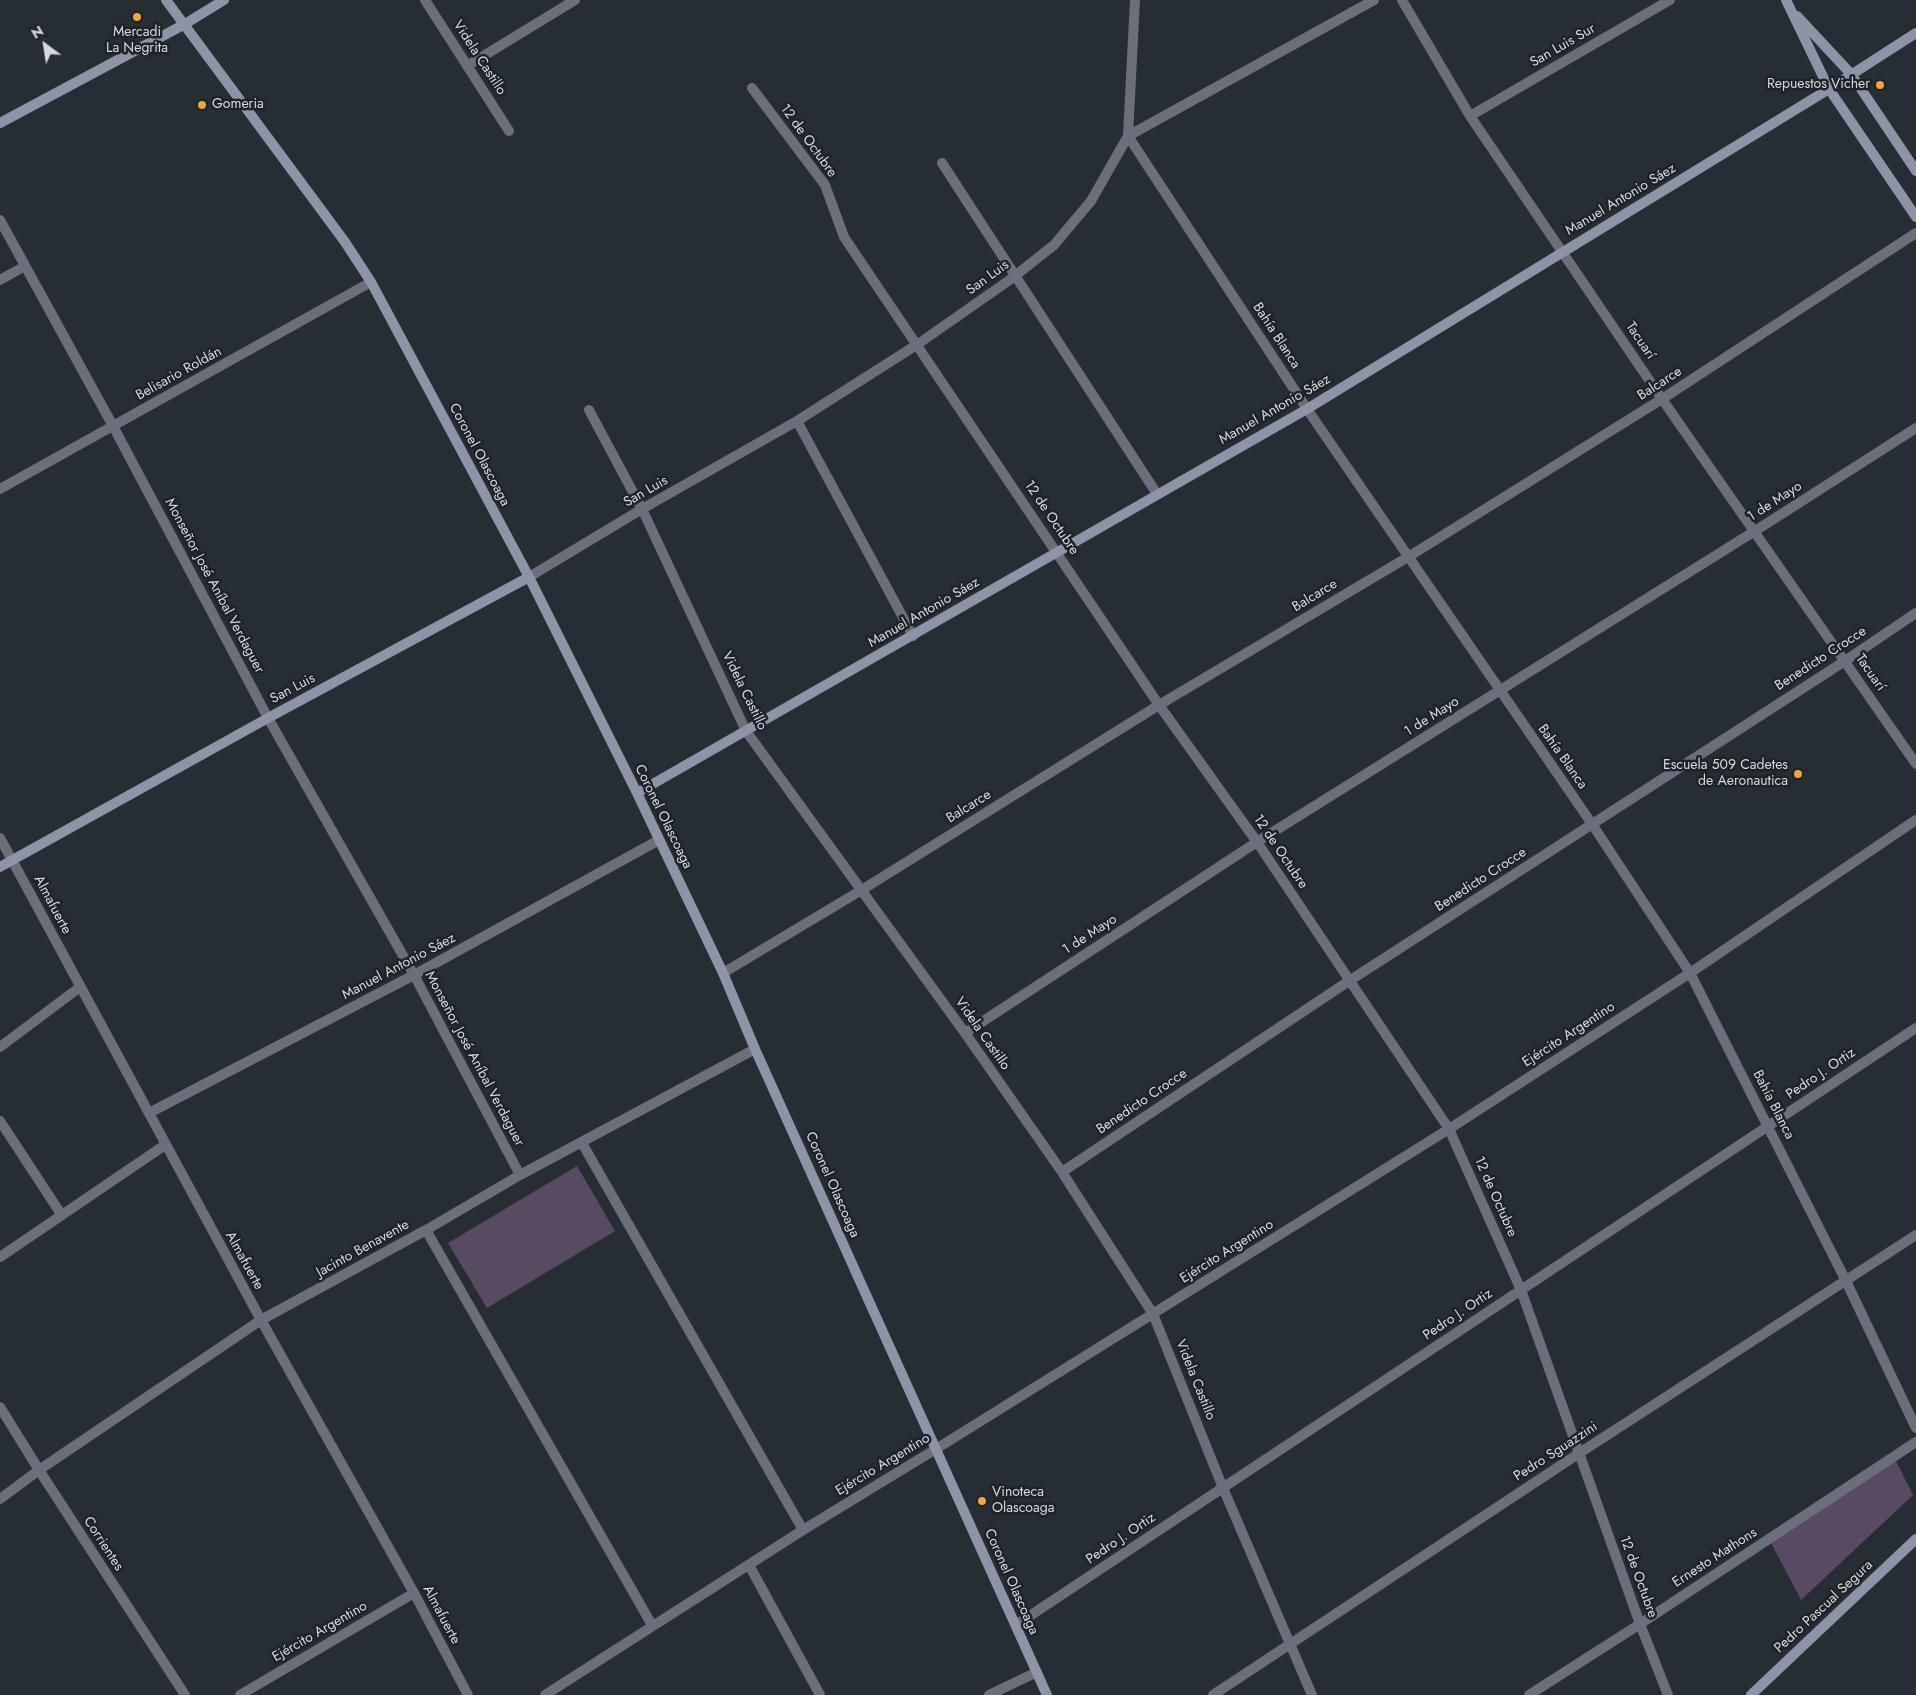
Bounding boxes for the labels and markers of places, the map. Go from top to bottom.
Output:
marker: Mercadi La Negrita [131,11,143,23]
place label: Mercadi La Negrita [106,25,168,58]
place label: Repuestos Vicher [1767,77,1870,93]
marker: Repuestos Vicher [1874,79,1886,91]
place label: Gomeria [212,97,264,113]
marker: Gomeria [196,99,208,111]
place label: Escuela 509 Cadetes de Aeronautica [1663,758,1788,790]
marker: Escuela 509 Cadetes de Aeronautica [1792,768,1804,780]
place label: Vinoteca Olascoaga [992,1485,1054,1518]
marker: Vinoteca Olascoaga [976,1495,988,1507]

